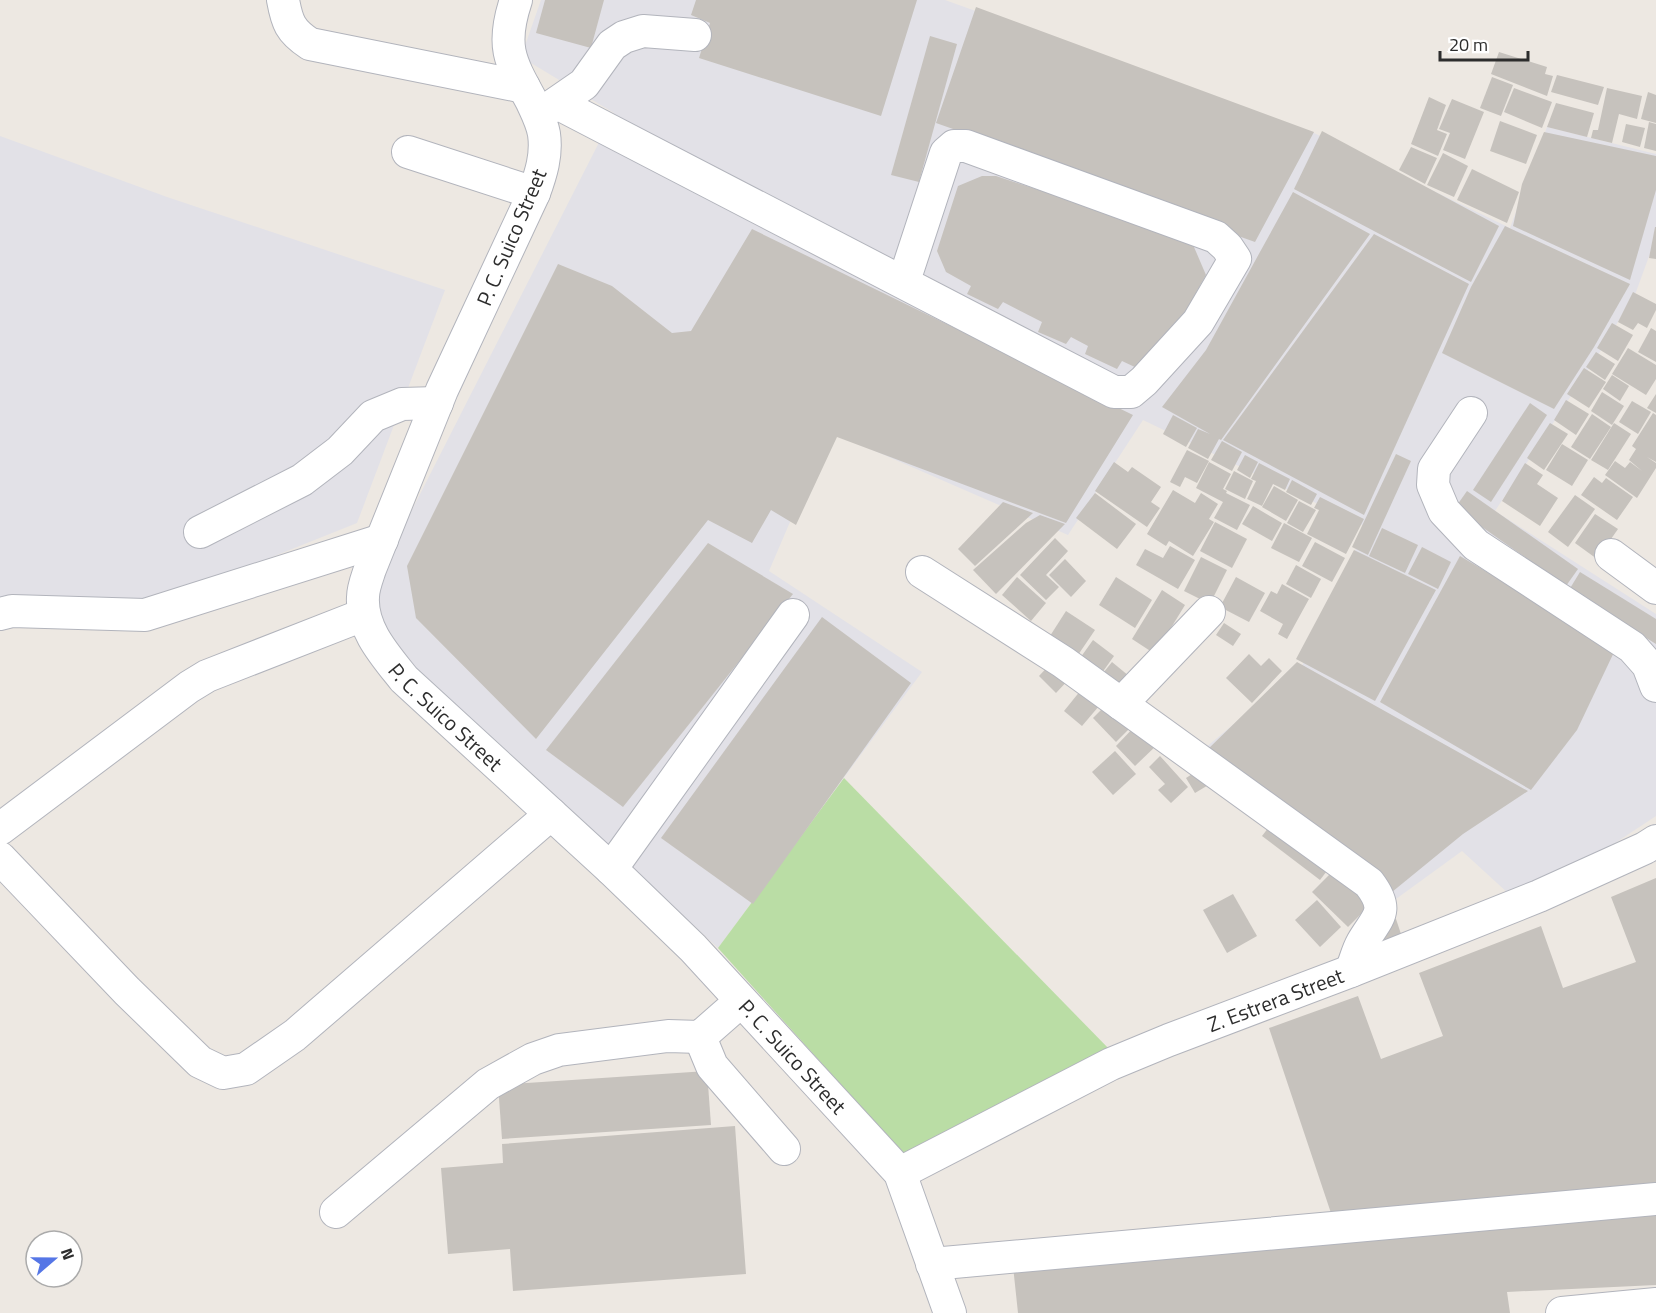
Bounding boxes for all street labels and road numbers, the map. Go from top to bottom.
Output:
street label: P. C. Suico Street [468,163,555,311]
street label: P. C. Suico Street [381,656,511,779]
street label: Z. Estrera Street [1203,959,1349,1040]
street label: P. C. Suico Street [731,992,855,1122]

